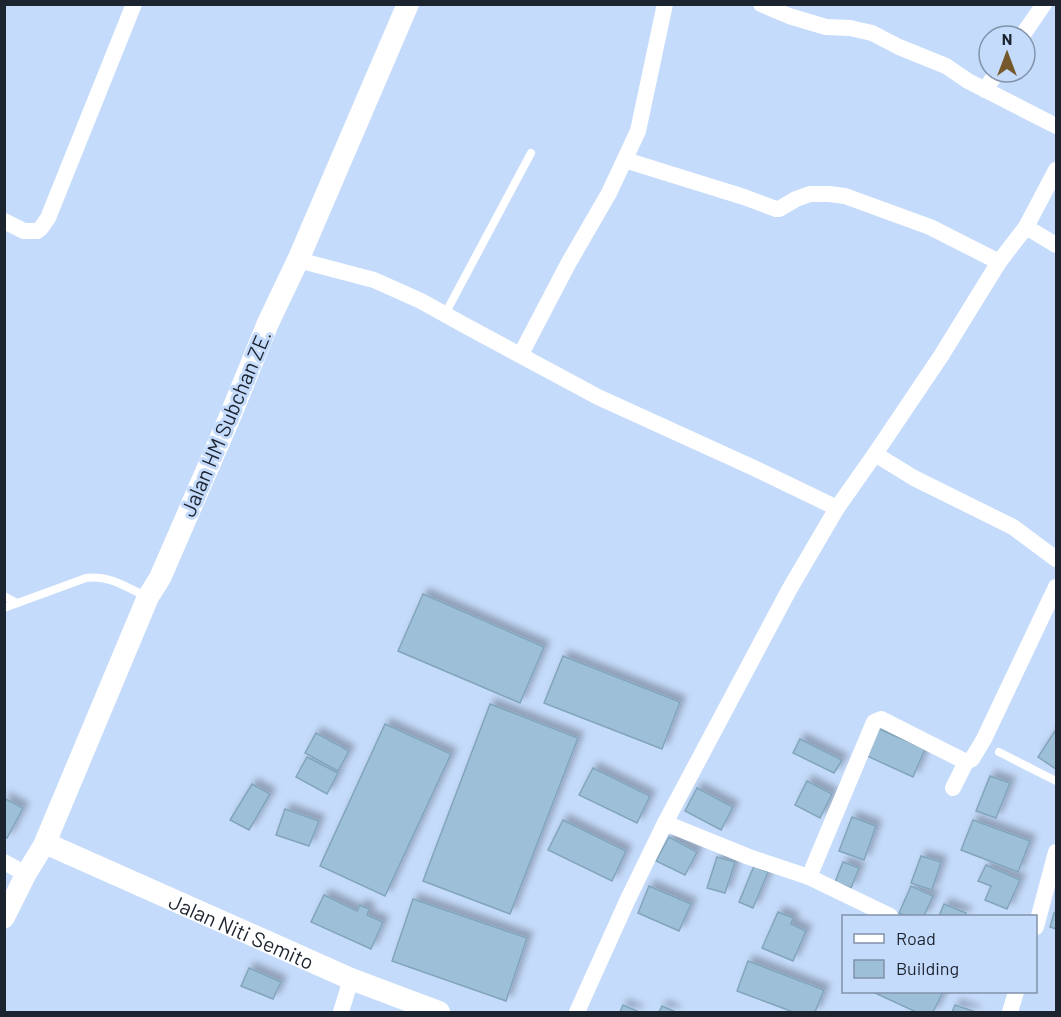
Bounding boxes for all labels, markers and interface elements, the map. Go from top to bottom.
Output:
north arrow [977,24,1037,84]
text: N [1002,29,1012,48]
street label: Jalan HM Subchan ZE. [174,326,276,520]
street label: Jalan Niti Semito [166,887,318,974]
legend [842,915,1037,993]
text: Road [896,927,936,949]
text: Building [896,957,959,979]

